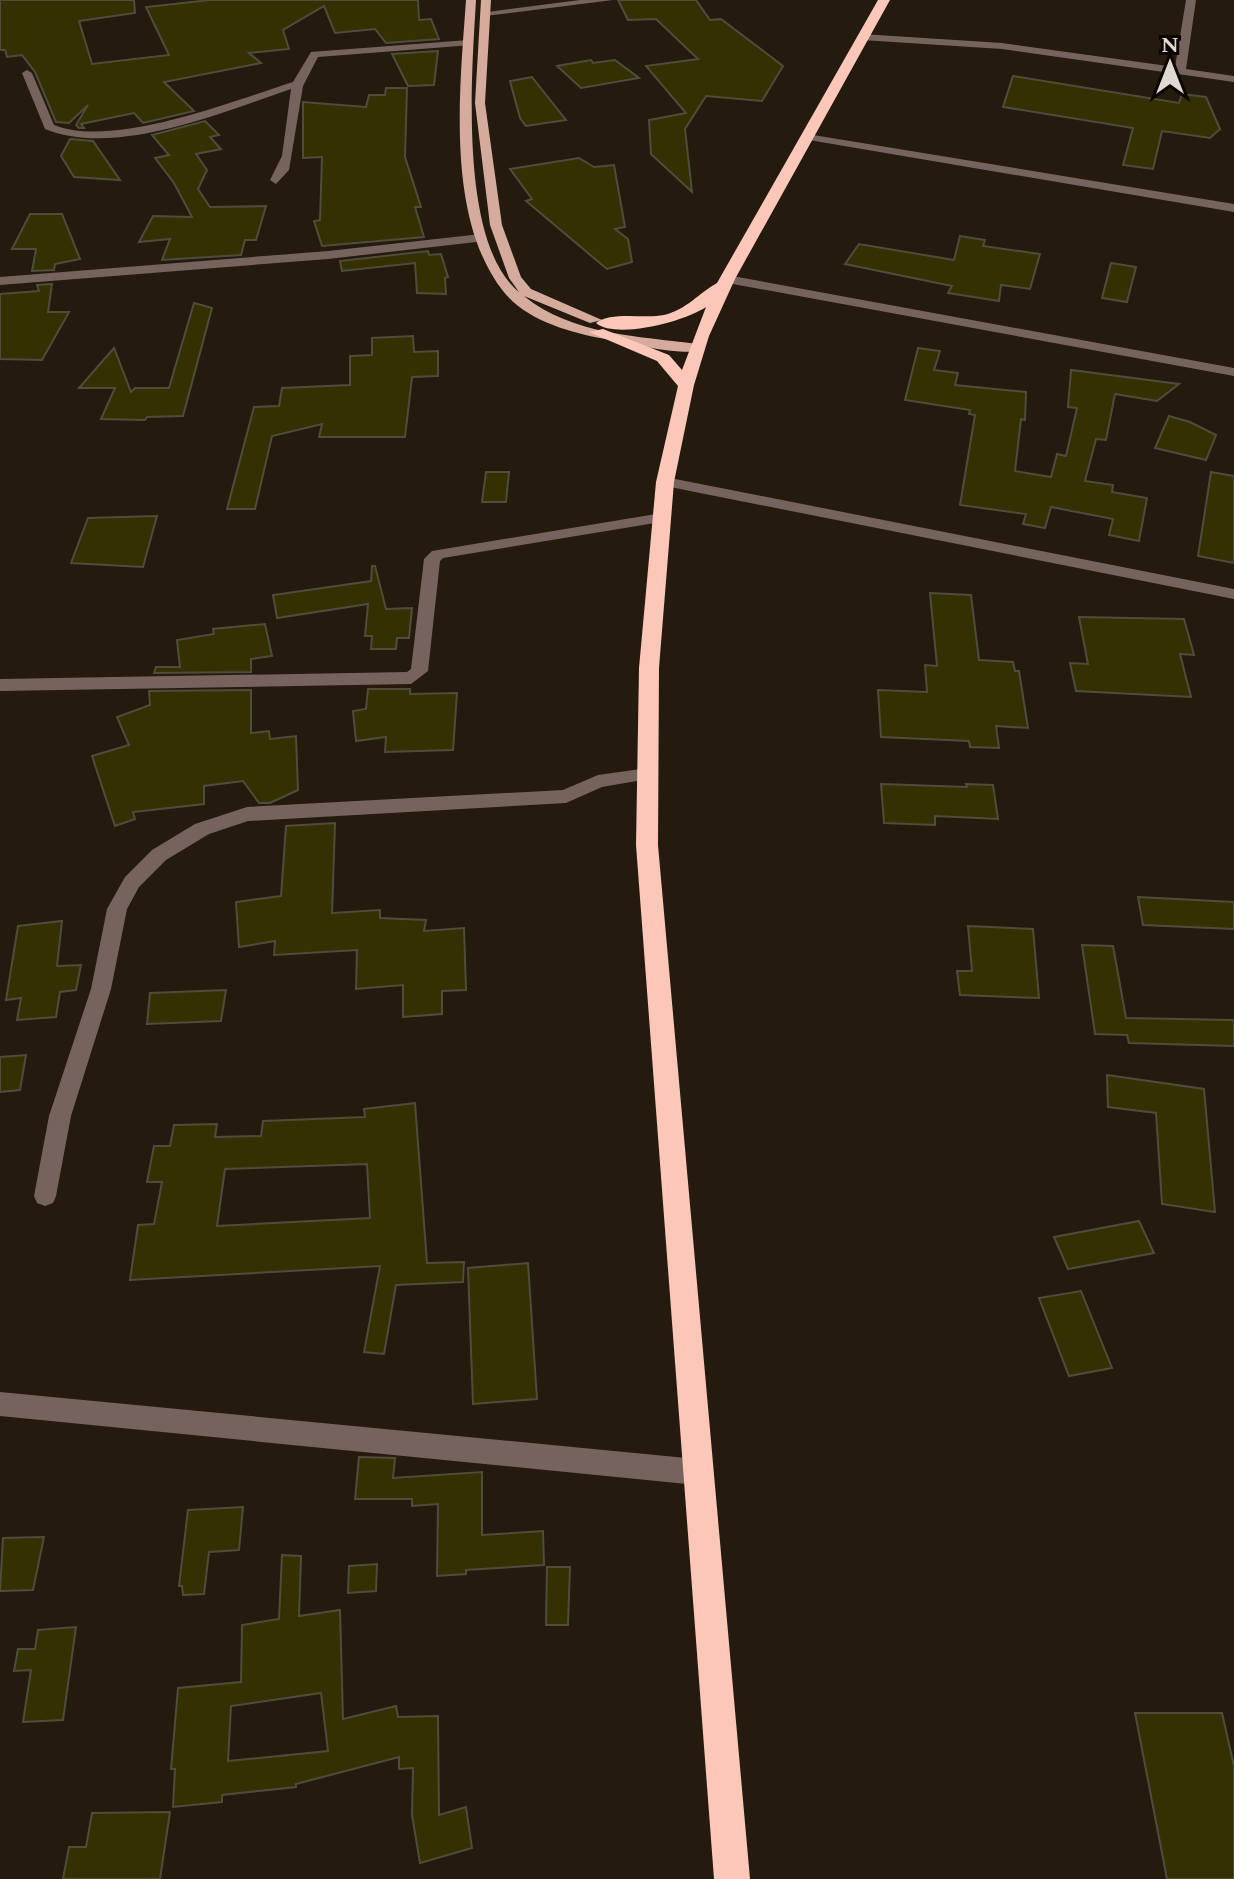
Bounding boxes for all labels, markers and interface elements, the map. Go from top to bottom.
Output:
north arrow [1130,24,1210,104]
text: N [1161,29,1179,62]

